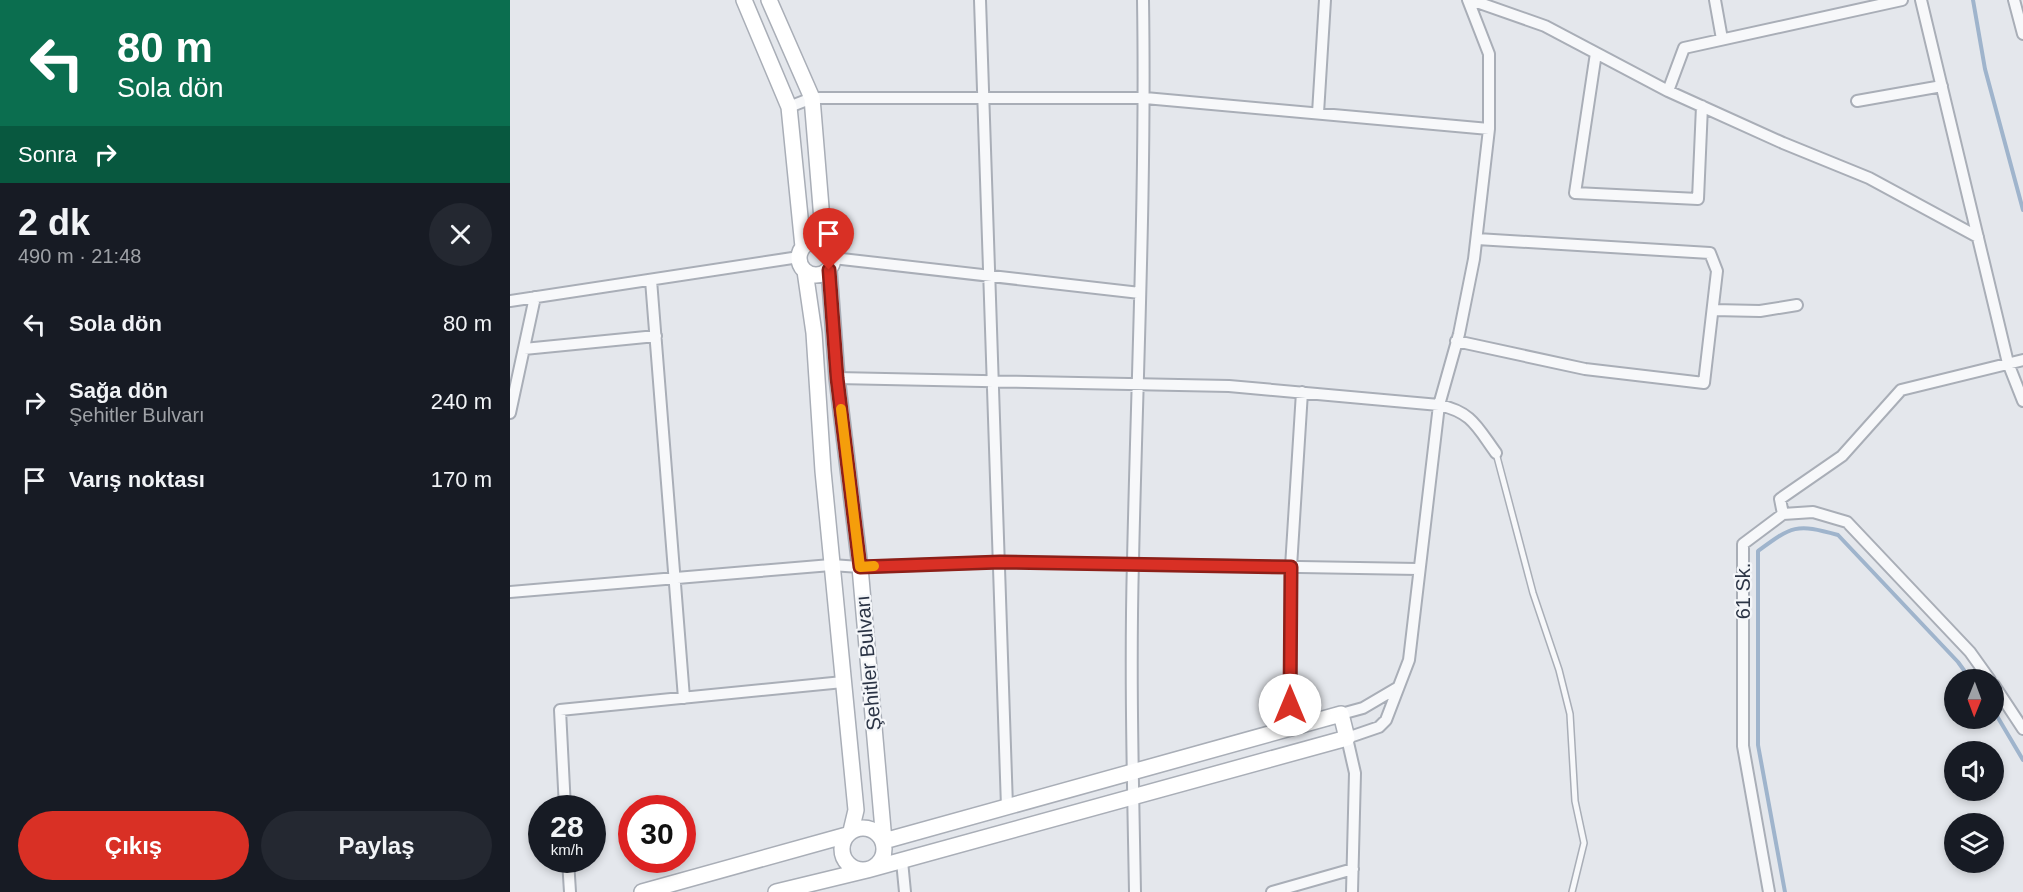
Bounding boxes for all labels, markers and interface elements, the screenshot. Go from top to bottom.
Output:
icon: left [18,24,96,102]
text: 80 m [117,24,213,71]
text: Sola dön [117,73,224,103]
icon: right [89,138,122,171]
text: Sonra [18,142,77,167]
text: 2 dk [18,202,90,243]
button: close [429,203,492,266]
pin [803,208,854,270]
icon: arrive [812,217,845,250]
text: 490 m · 21:48 [18,245,141,267]
icon: left [18,308,51,341]
text: Sola dön [69,311,162,336]
text: 80 m [443,311,492,336]
text: Sağa dön [69,378,168,403]
icon: right [18,386,51,419]
text: 240 m [431,389,492,414]
text: Şehitler Bulvarı [69,404,205,426]
icon: arrive [18,464,51,497]
text: Varış noktası [69,467,205,492]
text: 170 m [431,467,492,492]
street label: 61 Sk. [1732,563,1754,619]
street label: Şehitler Bulvarı [851,594,885,732]
north arrow [1944,669,2004,729]
map controls [1944,669,2004,873]
position arrow [1258,673,1322,737]
button: sound [1944,741,2004,801]
speed limit sign: 30 [618,795,696,873]
text: 28 [550,810,584,843]
button: Çıkış [18,811,249,880]
button: Paylaş [261,811,492,880]
button: layers [1944,813,2004,873]
text: km/h [551,841,583,858]

